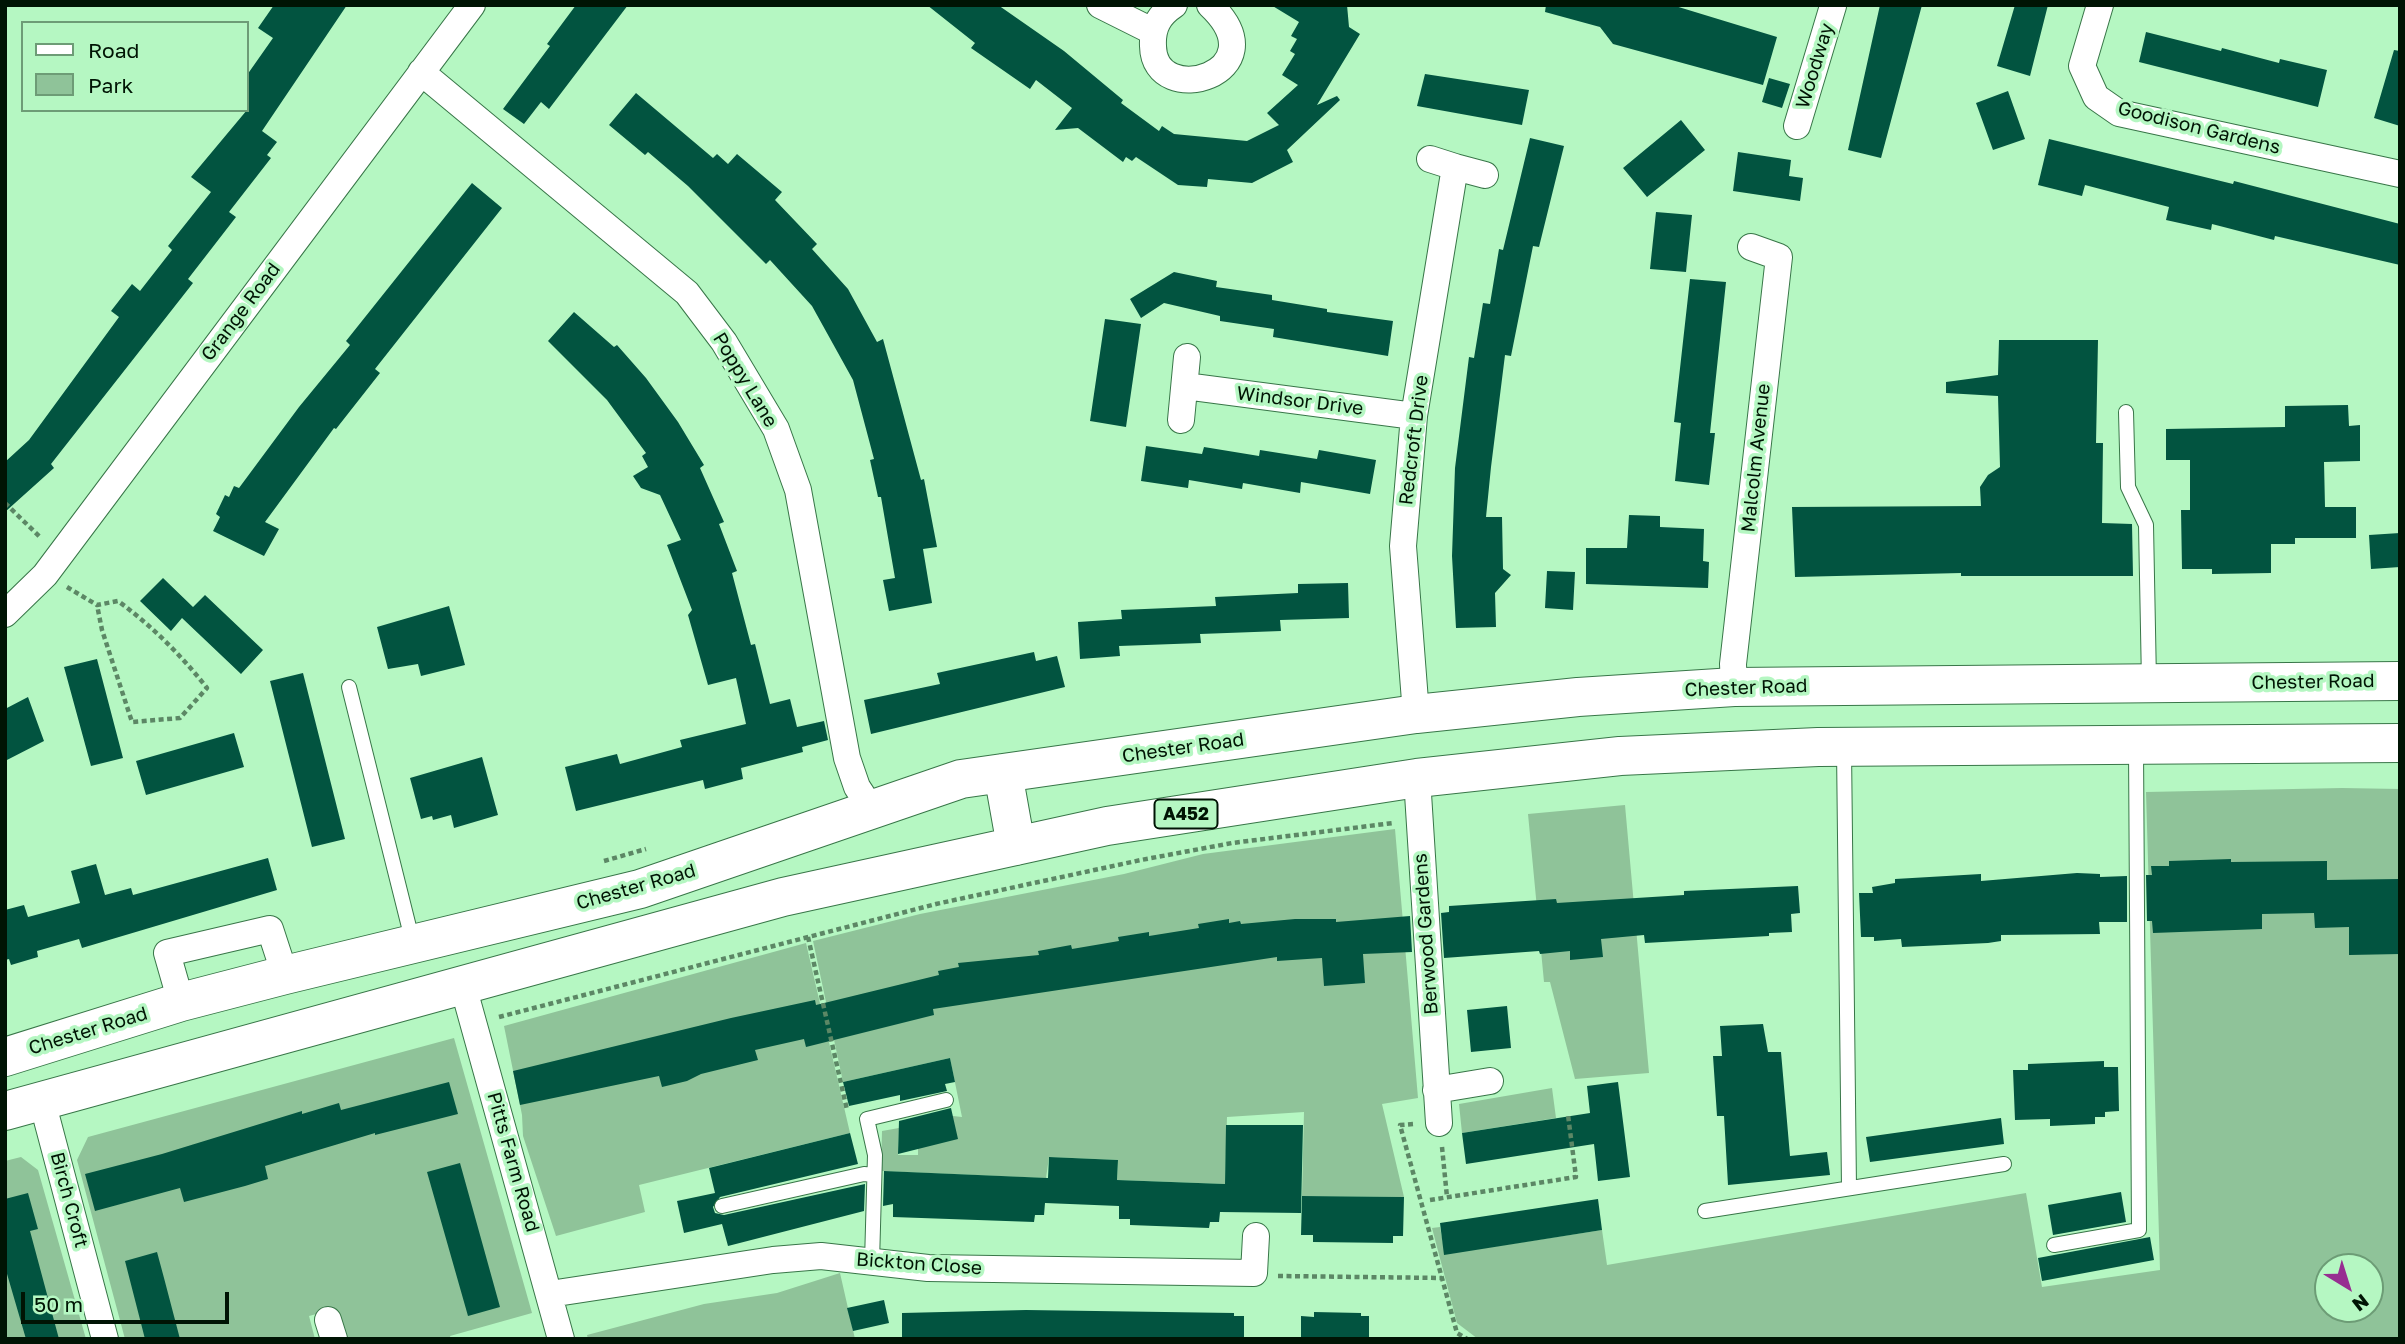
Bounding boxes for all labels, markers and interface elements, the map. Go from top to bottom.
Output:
legend [21,21,248,112]
street label: Woodway [1791,21,1839,111]
text: Road [88,37,139,63]
text: Park [88,72,133,98]
street label: Goodison Gardens [2115,97,2283,159]
street label: Grange Road [197,258,285,366]
street label: Poppy Lane [708,328,782,432]
street label: Redcroft Drive [1395,374,1433,506]
street label: Windsor Drive [1235,382,1365,420]
street label: Malcolm Avenue [1737,383,1775,533]
street label: Chester Road [2251,670,2375,694]
street label: Chester Road [1684,674,1808,702]
street label: Chester Road [1120,728,1246,768]
road number: A452 [1154,800,1218,828]
street label: Berwood Gardens [1409,853,1443,1015]
street label: Chester Road [574,859,698,915]
street label: Chester Road [26,1002,150,1060]
street label: Pitts Farm Road [482,1089,544,1235]
street label: Birch Croft [45,1150,93,1250]
street label: Bickton Close [855,1248,983,1280]
north arrow [2314,1253,2384,1323]
scale bar [24,1278,233,1322]
text: N [2348,1290,2374,1317]
text: 50 m [34,1291,83,1317]

